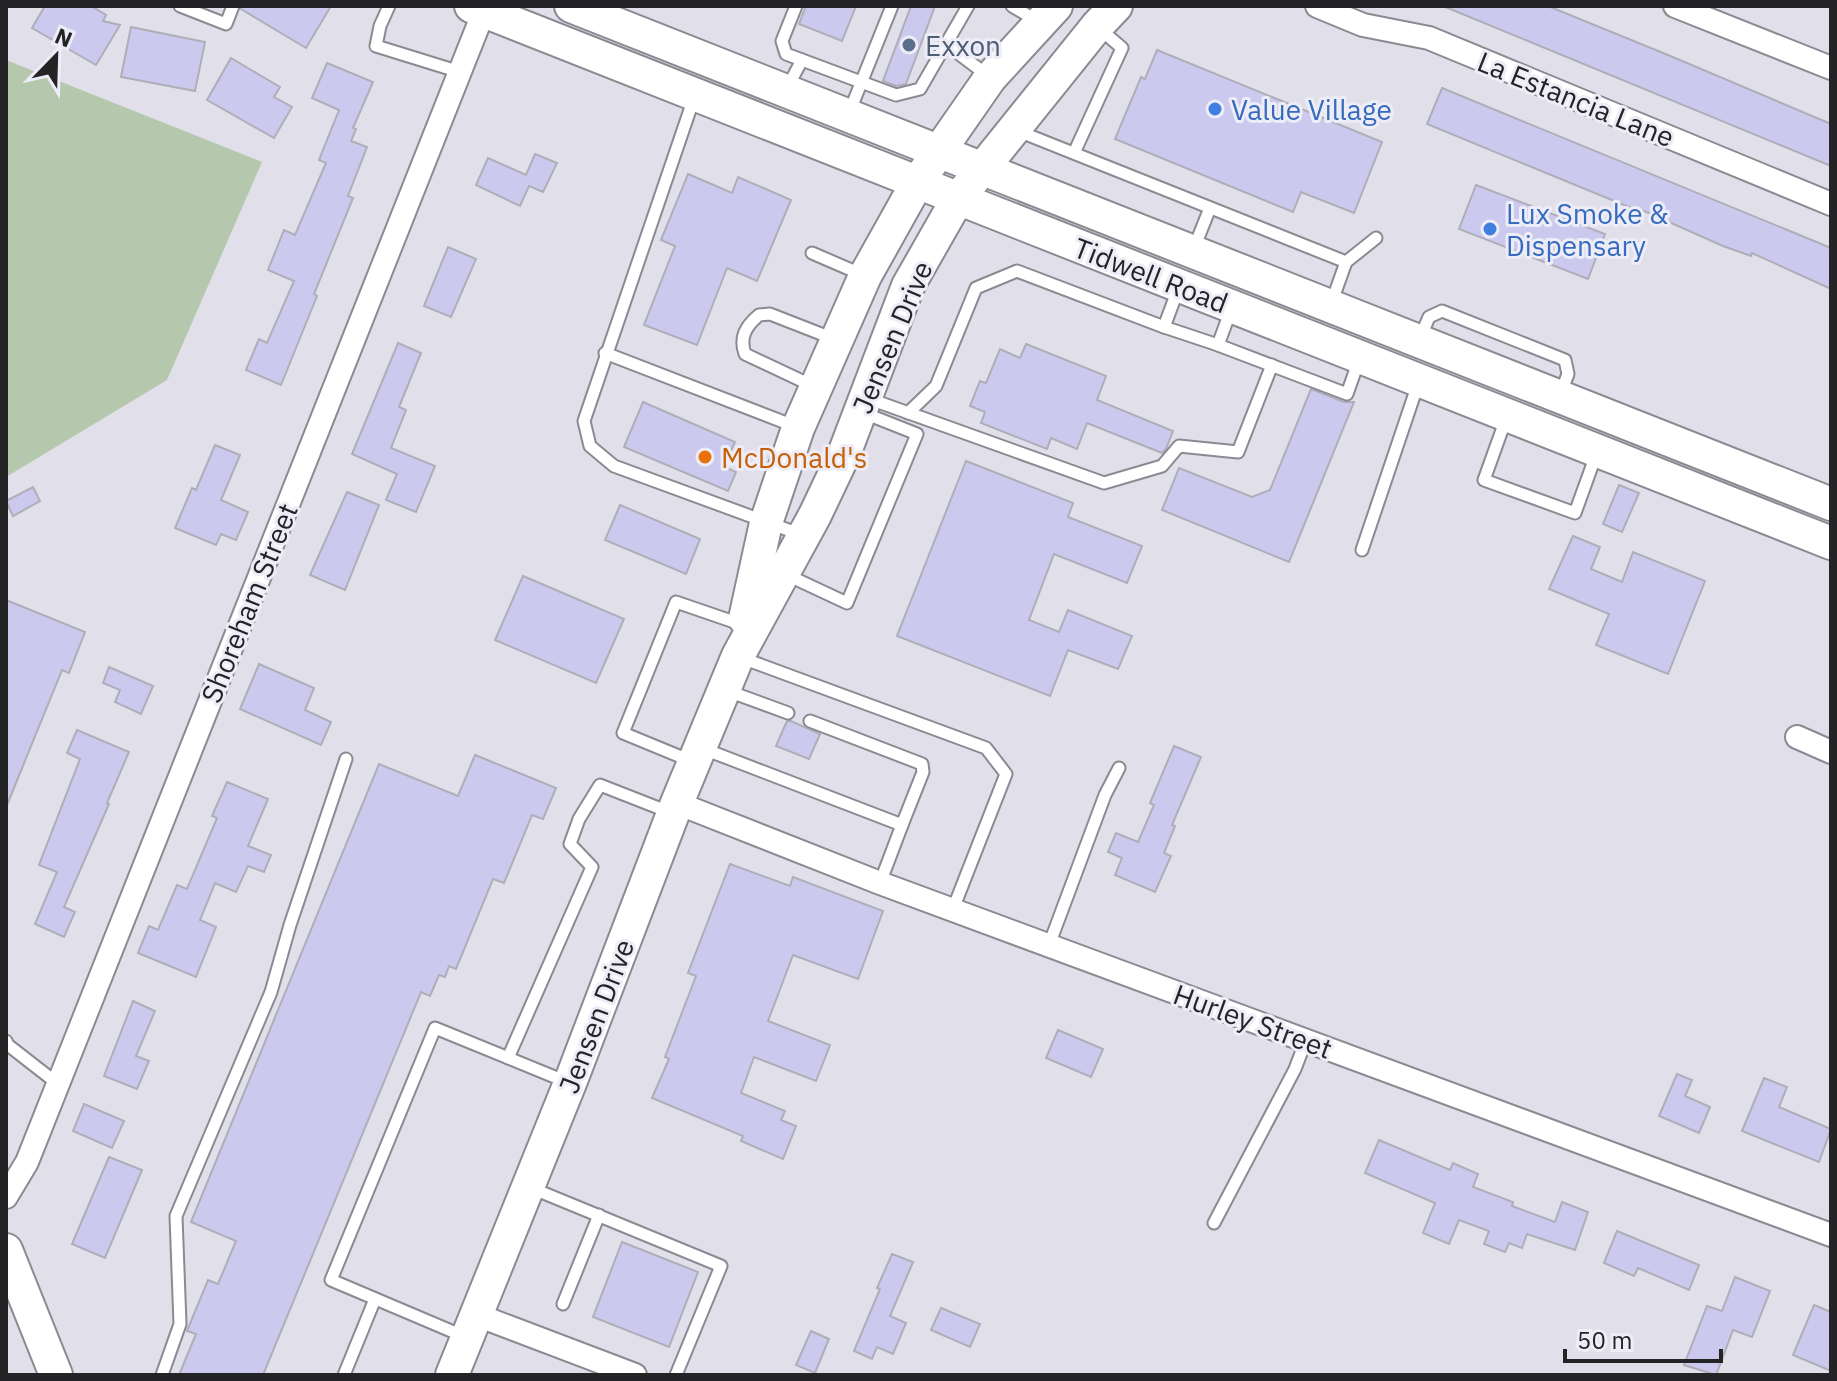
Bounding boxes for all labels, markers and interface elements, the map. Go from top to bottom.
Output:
north arrow [16,16,96,96]
text: N [51,21,77,54]
place label: Exxon [925,27,1001,64]
marker: Exxon [900,36,918,54]
street label: La Estancia Lane [1472,43,1680,155]
place label: Value Village [1231,91,1392,128]
marker: Value Village [1206,100,1224,118]
place label: Lux Smoke & Dispensary [1506,195,1669,264]
marker: Lux Smoke & Dispensary [1481,220,1499,238]
street label: Tidwell Road [1069,229,1233,321]
street label: Jensen Drive [843,255,941,419]
place label: McDonald's [721,439,867,476]
marker: McDonald's [696,448,714,466]
street label: Shoreham Street [192,498,306,708]
street label: Jensen Drive [550,934,642,1098]
street label: Hurley Street [1169,975,1337,1067]
scale bar [1565,1313,1721,1363]
text: 50 m [1577,1324,1632,1356]

